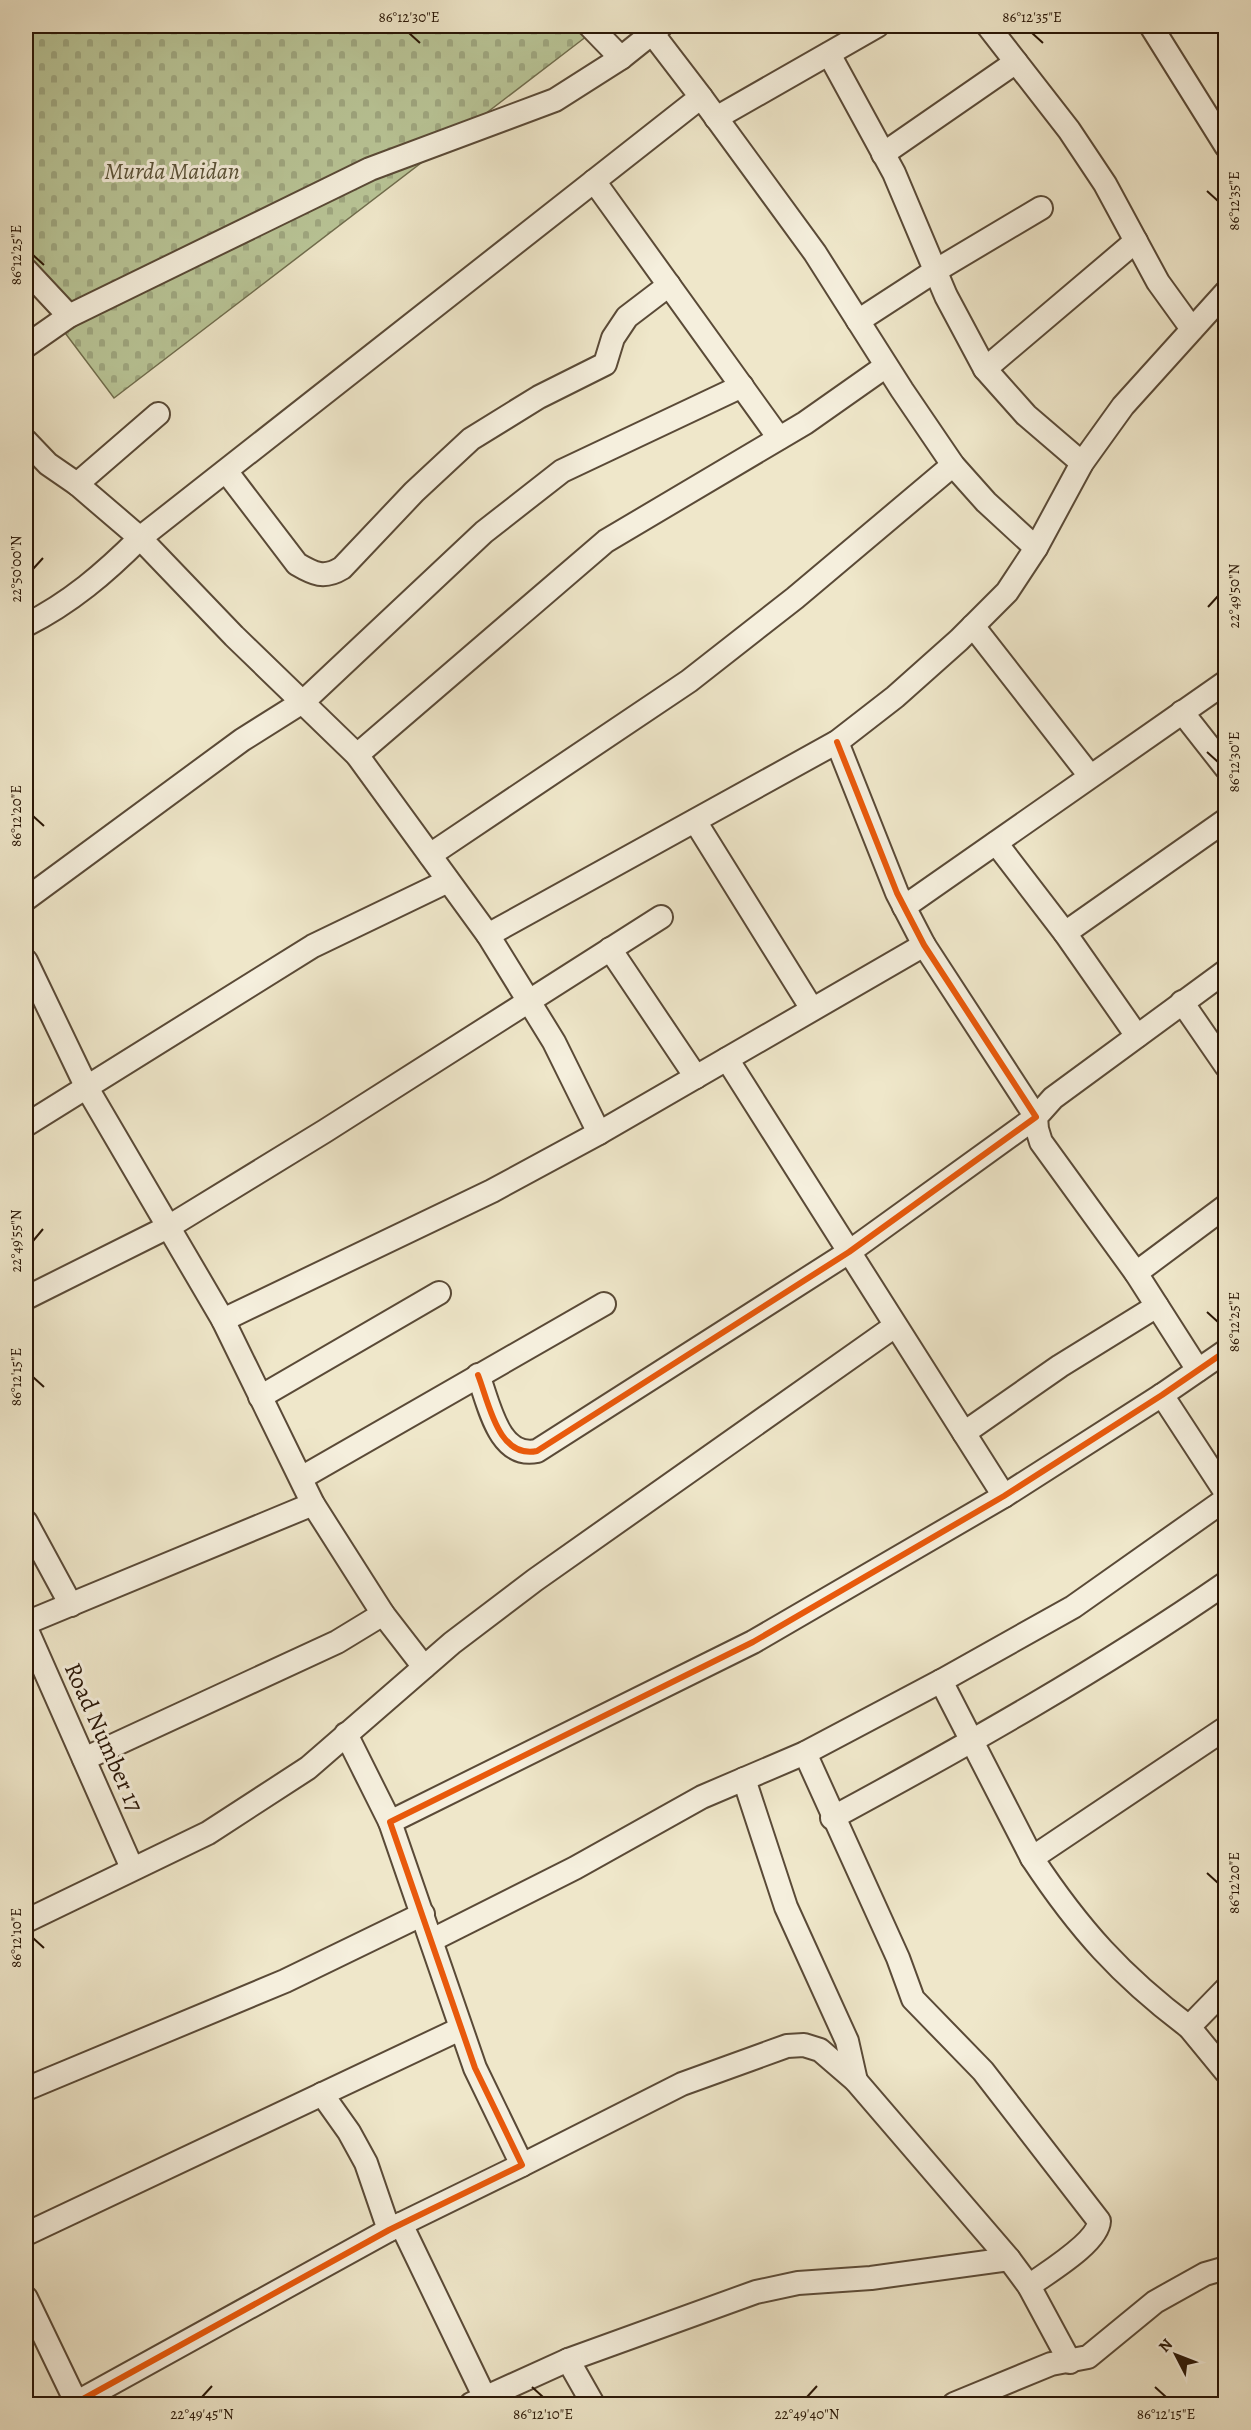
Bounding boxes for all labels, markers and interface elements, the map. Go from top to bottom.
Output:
text: 86°12'30"E [378,7,440,27]
text: 86°12'35"E [1002,7,1062,27]
park label: Murda Maidan [104,155,240,187]
text: 86°12'35"E [1224,171,1244,231]
text: 86°12'25"E [6,225,26,285]
text: 22°50'00"N [6,535,26,603]
text: 22°49'50"N [1224,563,1244,628]
text: 86°12'30"E [1224,731,1244,793]
text: 86°12'20"E [6,785,26,847]
text: 22°49'55"N [6,1209,26,1273]
text: 86°12'25"E [1224,1292,1244,1352]
text: 86°12'15"E [6,1348,26,1406]
street label: Road Number 17 [57,1657,152,1817]
text: 86°12'20"E [1224,1852,1244,1914]
text: 86°12'10"E [6,1908,26,1968]
north arrow [1146,2325,1206,2385]
text: N [1154,2334,1178,2357]
text: 22°49'45"N [170,2404,234,2424]
text: 86°12'10"E [513,2404,573,2424]
text: 22°49'40"N [774,2404,840,2424]
text: 86°12'15"E [1137,2404,1195,2424]

